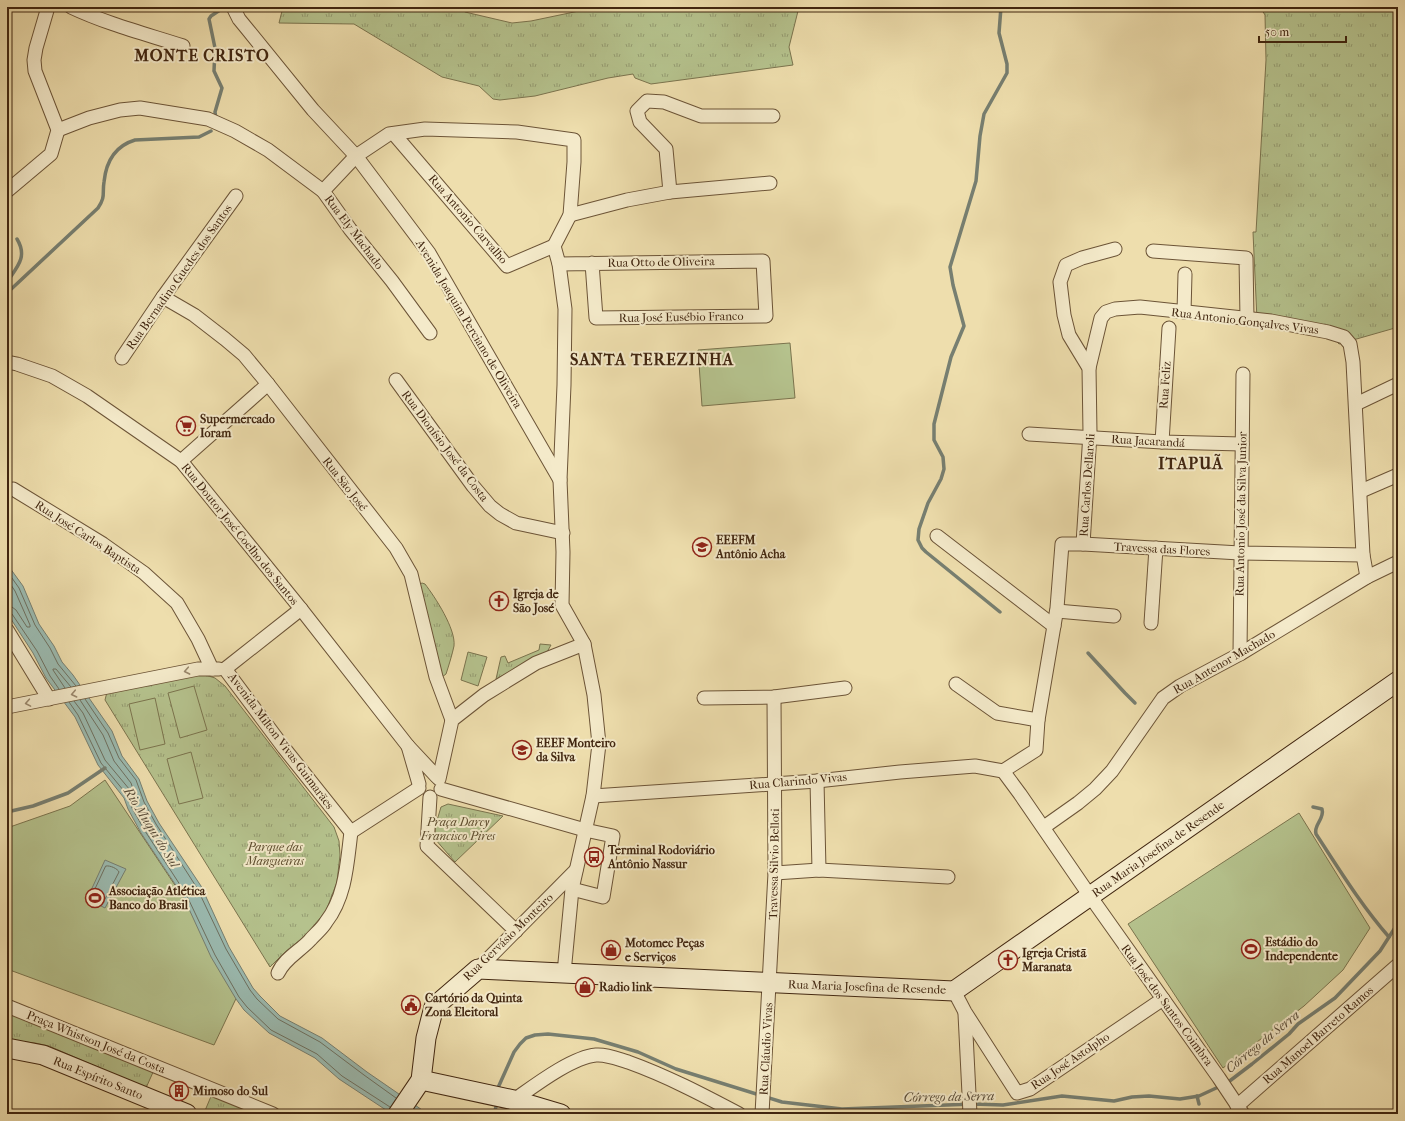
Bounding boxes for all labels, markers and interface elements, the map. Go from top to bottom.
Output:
scale bar [1259,18,1346,44]
text: 50 m [1265,25,1289,39]
district label: MONTE CRISTO [133,46,270,65]
street label: Rua Antonio Carvalho [425,171,511,267]
street label: Rua Ely Machado [321,192,387,272]
street label: Rua Bernadino Guedes dos Santos [123,201,235,352]
street label: Avenida Joaquim Perciano de Oliveira [412,236,525,411]
street label: Rua Otto de Oliveira [607,254,715,270]
street label: Rua Antonio Gonçalves Vivas [1170,305,1320,338]
street label: Rua José Eusébio Franco [618,309,744,325]
district label: SANTA TEREZINHA [570,350,734,369]
street label: Rua Feliz [1156,360,1174,409]
street label: Rua Dionísio José da Costa [399,388,492,505]
place label: Supermercado Ioram [200,412,275,440]
supermarket icon: Supermercado Ioram [175,415,197,437]
street label: Rua Antonio José da Silva Junior [1233,431,1249,597]
street label: Rua Carlos Dellaroli [1076,432,1098,537]
street label: Rua Jacarandá [1111,432,1186,450]
district label: ITAPUÃ [1158,453,1224,473]
street label: Rua São José [320,454,370,514]
street label: Rua Doutor José Coelho dos Santos [178,460,302,608]
street label: Rua José Carlos Baptista [32,497,144,577]
place label: EEEFM Antônio Acha [715,533,786,561]
school or university icon: EEEFM Antônio Acha [691,536,713,558]
street label: Travessa das Flores [1113,539,1211,559]
place label: Igreja de São José [513,587,559,616]
church icon: Igreja de São José [488,590,510,612]
street label: Rua Antenor Machado [1170,627,1278,697]
one-way arrow [183,667,190,675]
street label: Avenida Milton Vivas Guimarães [225,669,337,812]
one-way arrow [71,690,77,698]
one-way arrow [25,698,31,707]
place label: EEEF Monteiro da Silva [536,736,616,764]
school or university icon: EEEF Monteiro da Silva [511,739,533,761]
street label: Rua Clarindo Vivas [749,770,848,792]
water label: Rio Muqui do Sul [120,784,183,872]
street label: Rua Maria Josefina de Resende [1089,798,1227,900]
street label: Travessa Silvio Belloti [766,808,782,920]
park label: Praça Darcy Francisco Pires [420,815,495,843]
park label: Parque das Mangueiras [245,840,304,868]
place label: Terminal Rodoviário Antônio Nassur [607,843,715,871]
bus stop icon: Terminal Rodoviário Antônio Nassur [583,846,605,868]
place label: Associação Atlética Banco do Brasil [108,884,206,912]
sports icon: Associação Atlética Banco do Brasil [84,887,106,909]
street label: Rua Gervásio Monteiro [460,890,556,984]
place label: Estádio do Independente [1265,935,1338,964]
place label: Motomec Peças e Serviços [624,936,705,965]
sports icon: Estádio do Independente [1240,938,1262,960]
shop icon: Motomec Peças e Serviços [600,939,622,961]
street label: Rua José dos Santos Coimbra [1118,942,1216,1069]
place label: Igreja Cristã Maranata [1021,946,1087,974]
church icon: Igreja Cristã Maranata [997,949,1019,971]
shop icon: Radio link [574,976,596,998]
street label: Rua Maria Josefina de Resende [788,977,947,997]
place label: Radio link [599,980,653,994]
street label: Rua Manoel Barreto Ramos [1260,983,1377,1087]
place label: Cartório da Quinta Zona Eleitoral [425,991,523,1019]
public building icon: Cartório da Quinta Zona Eleitoral [400,994,422,1016]
street label: Rua Cláudio Vivas [757,1002,775,1096]
water label: Córrego da Serra [1222,1007,1302,1076]
street label: Praça Whistson José da Costa [24,1008,168,1077]
street label: Rua José Astolpho [1028,1030,1112,1092]
street label: Rua Espírito Santo [51,1054,145,1102]
building icon: Mimoso do Sul [168,1080,190,1102]
place label: Mimoso do Sul [192,1084,269,1098]
water label: Córrego da Serra [904,1088,995,1105]

